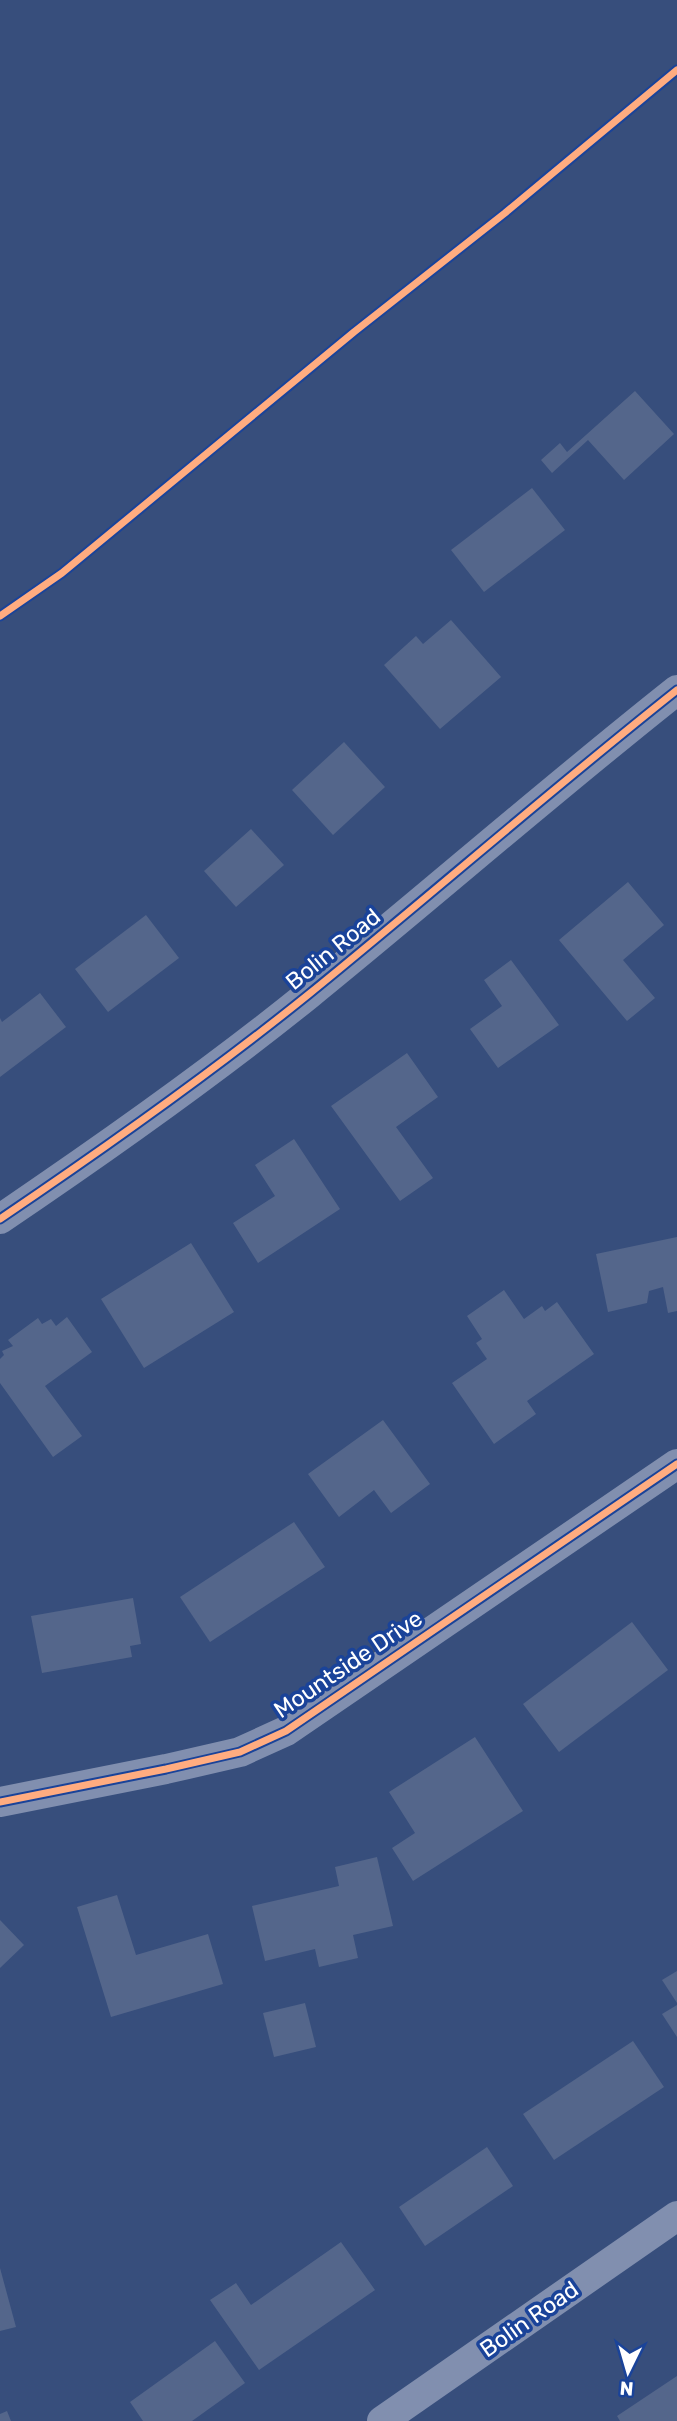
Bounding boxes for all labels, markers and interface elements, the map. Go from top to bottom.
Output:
street label: Bolin Road [280,902,386,996]
street label: Mountside Drive [268,1604,428,1724]
street label: Bolin Road [474,2275,584,2363]
north arrow [593,2337,663,2407]
text: N [619,2376,634,2400]

